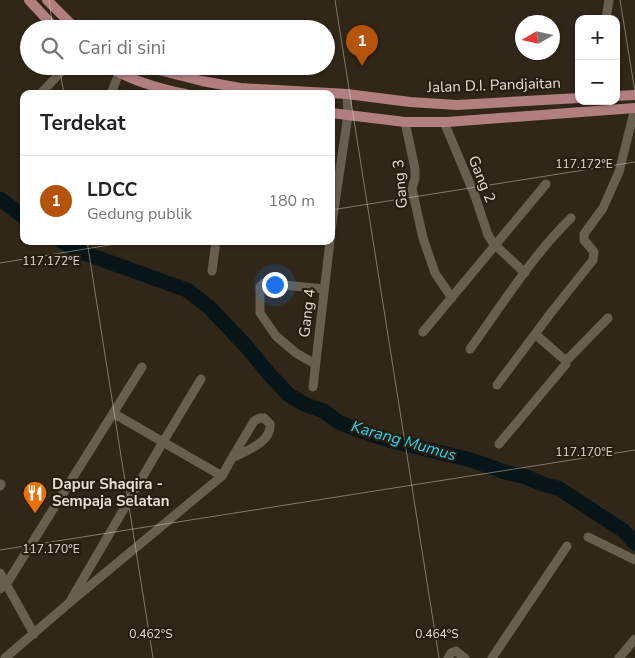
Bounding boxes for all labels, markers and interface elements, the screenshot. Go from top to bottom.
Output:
north arrow [515,15,560,60]
map controls [575,15,620,105]
button: + [575,15,620,60]
search box [20,20,335,75]
pin: 1 [346,25,378,66]
icon: search [38,34,66,62]
text: Cari di sini [78,35,166,61]
button: − [575,60,620,105]
street label: Jalan D.I. Pandjaitan [426,73,561,97]
text: Terdekat [40,109,126,137]
street label: Gang 2 [464,153,500,205]
text: 117.172°E [555,156,613,172]
street label: Gang 3 [388,159,412,209]
text: LDCC [87,177,138,203]
text: 1 [51,190,61,212]
text: 180 m [268,190,315,212]
text: Gedung publik [87,203,192,225]
text: 117.172°E [22,253,80,269]
your location [262,272,288,298]
street label: Gang 4 [294,287,320,339]
water label: Karang Mumus [349,415,459,467]
text: 117.170°E [555,444,613,460]
place label: Dapur Shaqira - Sempaja Selatan [52,474,169,511]
restaurant icon: Dapur Shaqira - Sempaja Selatan [22,480,48,514]
text: 117.170°E [22,541,80,557]
text: 0.462°S [129,626,173,642]
text: 0.464°S [415,626,459,642]

